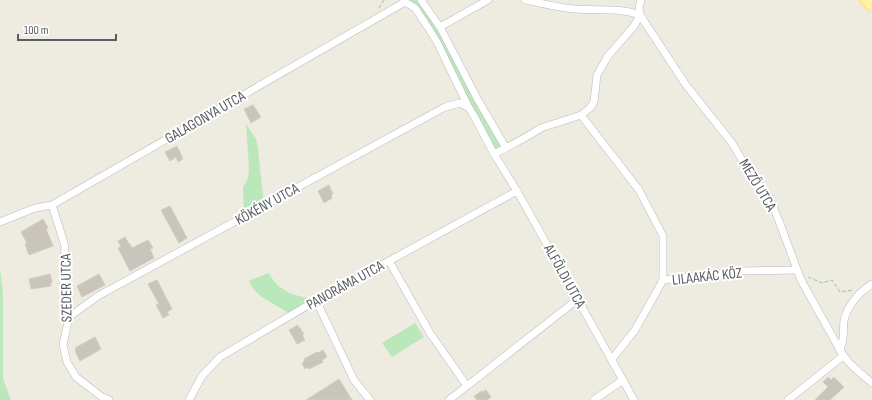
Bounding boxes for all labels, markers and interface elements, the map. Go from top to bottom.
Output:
scale bar [18,16,116,42]
text: 100 m [24,23,49,38]
street label: GALAGONYA UTCA [162,86,249,148]
street label: MEZŐ UTCA [735,156,781,215]
street label: KÖKÉNY UTCA [232,179,303,230]
street label: ALFÖLDI UTCA [539,240,590,312]
street label: SZEDER UTCA [56,253,77,322]
street label: PANORÁMA UTCA [303,256,388,314]
street label: LILAAKÁC KÖZ [671,263,743,290]

